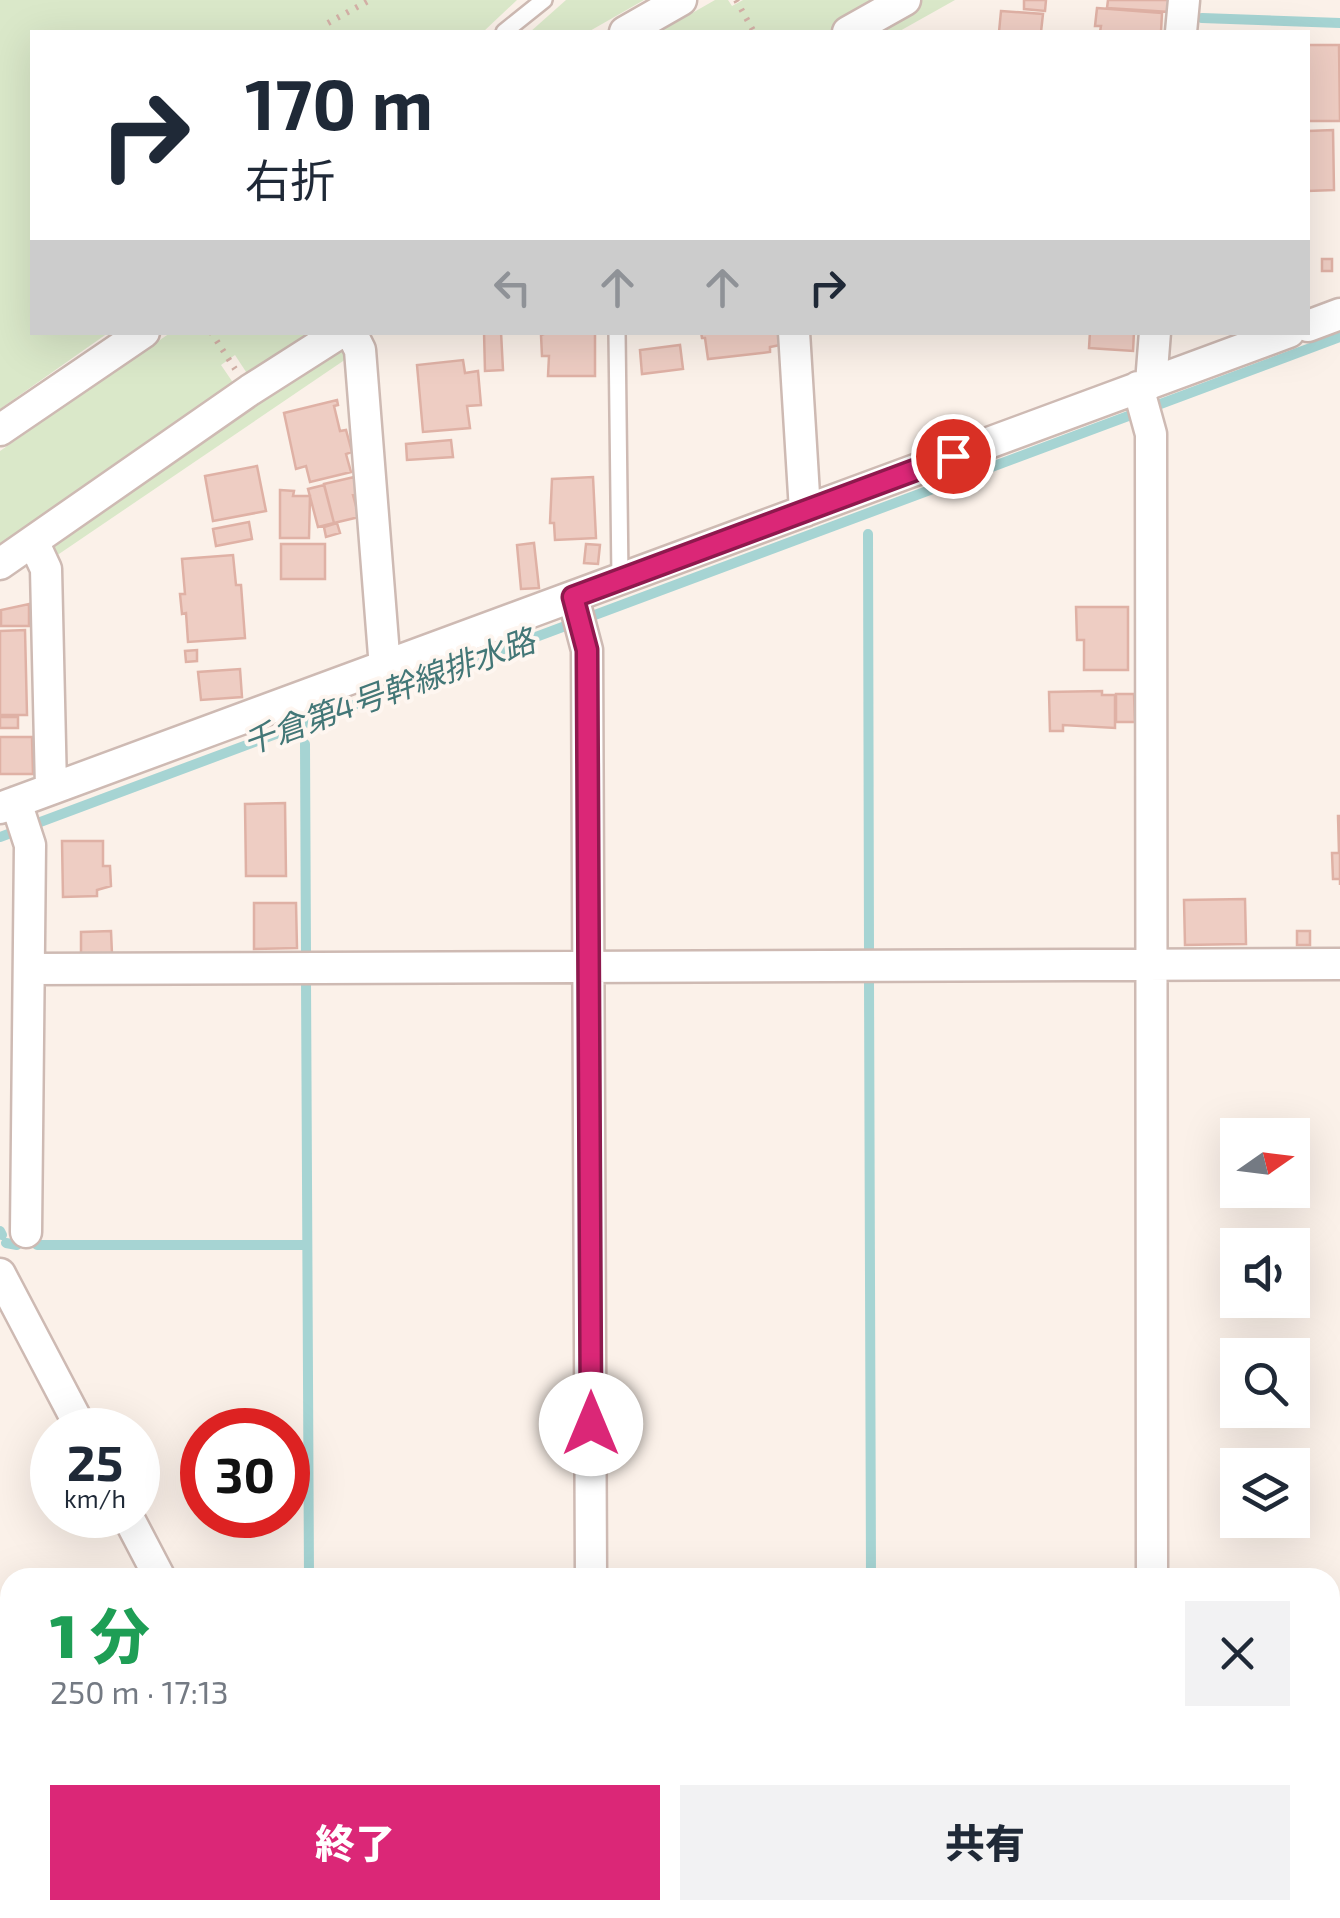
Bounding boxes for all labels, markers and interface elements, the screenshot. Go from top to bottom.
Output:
text: 170 m [245,60,433,144]
icon: right [80,70,210,200]
text: 右折 [245,152,335,206]
icon: left [485,260,540,315]
icon: ahead [590,260,645,315]
icon: ahead [695,260,750,315]
icon: right [800,260,855,315]
pin [911,414,996,499]
icon: arrive [926,429,981,484]
water label: 千倉第4号幹線排水路 [237,619,542,761]
north arrow [1220,1118,1310,1208]
map controls [1220,1118,1310,1538]
button: sound [1220,1228,1310,1318]
button: search [1220,1338,1310,1428]
position arrow [539,1372,643,1476]
speed limit sign: 30 [180,1408,310,1538]
text: 25 [67,1431,123,1491]
button: layers [1220,1448,1310,1538]
text: km/h [64,1483,126,1513]
text: 1 分 [50,1598,150,1670]
button: close [1185,1601,1290,1706]
text: 250 m · 17:13 [50,1672,229,1710]
button: 終了 [50,1785,660,1900]
button: 共有 [680,1785,1290,1900]

